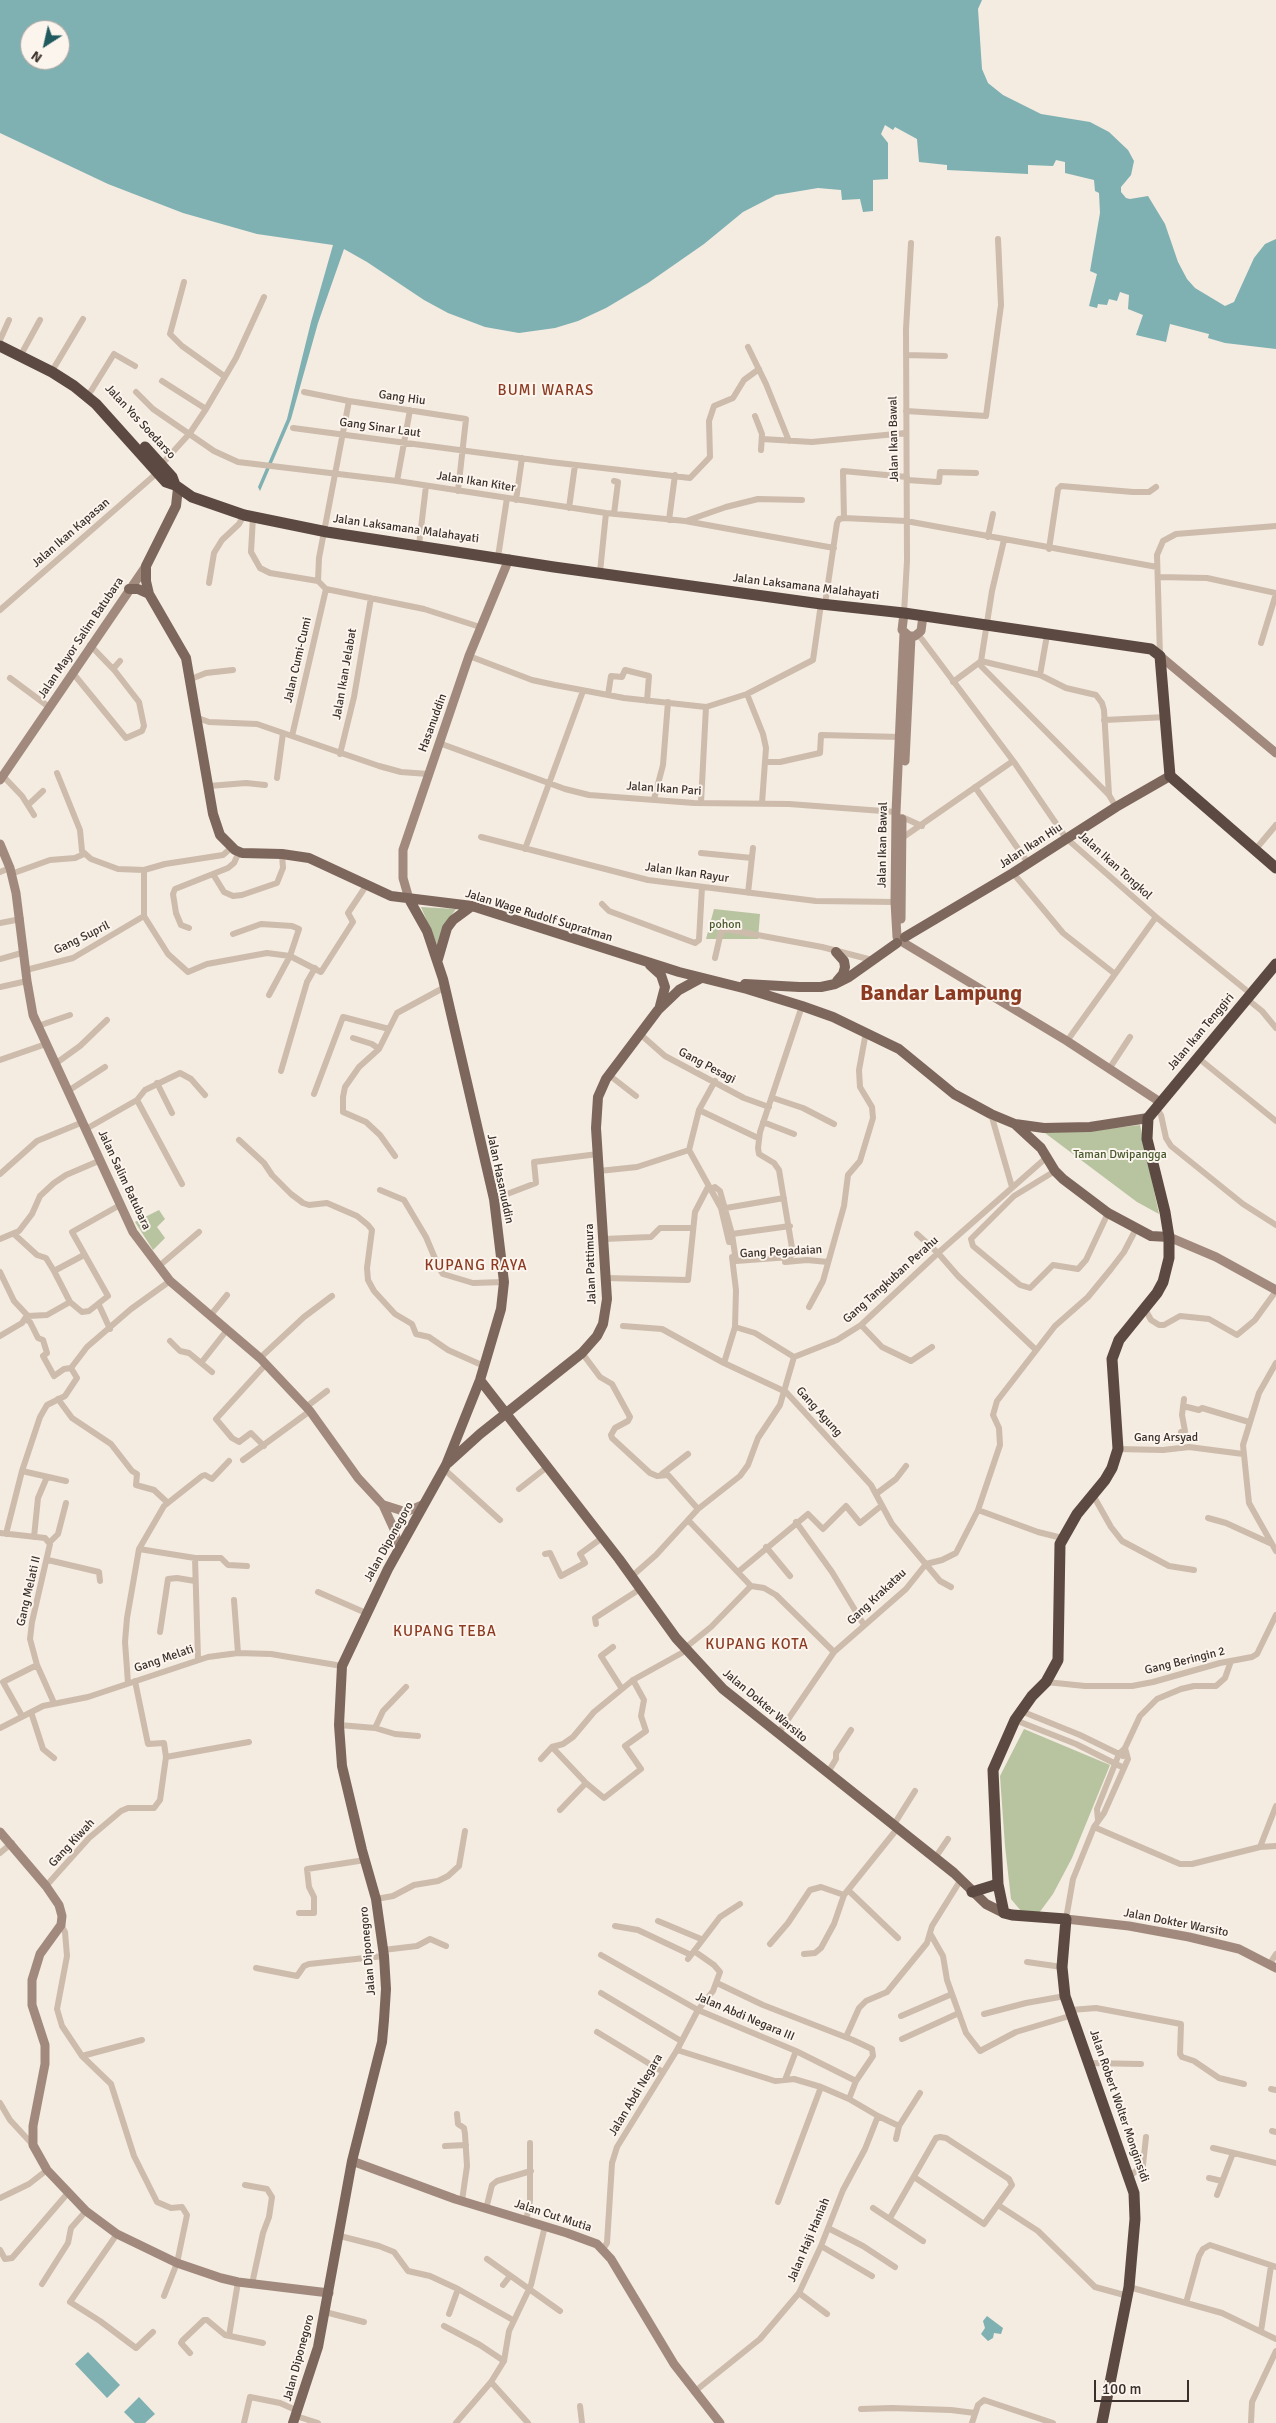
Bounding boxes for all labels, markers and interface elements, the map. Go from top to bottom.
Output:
north arrow [20,20,70,70]
text: N [28,47,46,67]
street label: Jalan Yos Soedarso [102,382,178,462]
district label: BUMI WARAS [496,382,596,400]
street label: Gang Hiu [378,388,426,408]
street label: Jalan Ikan Bawal [886,396,902,482]
street label: Gang Sinar Laut [338,415,422,441]
street label: Jalan Ikan Kiter [436,469,516,495]
street label: Jalan Ikan Kapasan [29,495,113,571]
street label: Jalan Laksamana Malahayati [332,512,480,546]
street label: Jalan Laksamana Malahayati [732,571,880,603]
street label: Jalan Mayor Salim Batubara [35,575,127,701]
street label: Jalan Cumi-Cumi [281,616,315,704]
street label: Jalan Ikan Jelabat [330,627,360,721]
street label: Hasanuddin [416,692,450,754]
street label: Jalan Ikan Pari [626,779,702,799]
street label: Jalan Ikan Bawal [875,802,891,888]
street label: Jalan Ikan Hiu [997,820,1065,872]
street label: Jalan Ikan Tongkol [1075,829,1155,903]
street label: Jalan Ikan Rayur [644,860,730,886]
street label: Jalan Wage Rudolf Supratman [464,887,614,945]
street label: Gang Supril [52,918,112,958]
park label: pohon [709,918,741,932]
district label: Bandar Lampung [860,981,1022,1007]
street label: Jalan Ikan Tenggiri [1165,991,1237,1073]
street label: Gang Pesagi [676,1045,738,1087]
street label: Jalan Salim Batubara [95,1128,153,1232]
street label: Jalan Hasanuddin [483,1133,517,1225]
park label: Taman Dwipangga [1073,1148,1167,1162]
street label: Jalan Pattimura [582,1223,600,1305]
street label: Gang Tangkuban Perahu [840,1233,942,1327]
street label: Gang Pegadaian [739,1243,823,1261]
district label: KUPANG RAYA [423,1257,529,1275]
street label: Gang Agung [793,1384,845,1440]
street label: Gang Arsyad [1134,1431,1198,1445]
street label: Jalan Diponegoro [361,1500,417,1584]
street label: Gang Melati II [14,1554,44,1628]
street label: Gang Krakatau [844,1566,910,1628]
district label: KUPANG TEBA [392,1623,498,1641]
district label: KUPANG KOTA [704,1636,810,1654]
street label: Gang Melati [132,1642,196,1676]
street label: Gang Beringin 2 [1143,1644,1227,1678]
street label: Jalan Dokter Warsito [720,1666,810,1746]
street label: Gang Kiwah [46,1816,98,1870]
street label: Jalan Diponegoro [357,1906,379,1996]
street label: Jalan Dokter Warsito [1122,1906,1230,1940]
street label: Jalan Abdi Negara III [693,1990,797,2044]
street label: Jalan Robert Wolter Monginsidi [1086,2028,1152,2184]
street label: Jalan Abdi Negara [606,2052,666,2138]
street label: Jalan Haji Haniah [785,2196,833,2284]
street label: Jalan Cut Mutia [513,2197,593,2235]
street label: Jalan Diponegoro [281,2313,317,2403]
scale bar [1096,2370,1191,2402]
text: 100 m [1102,2380,1142,2398]

